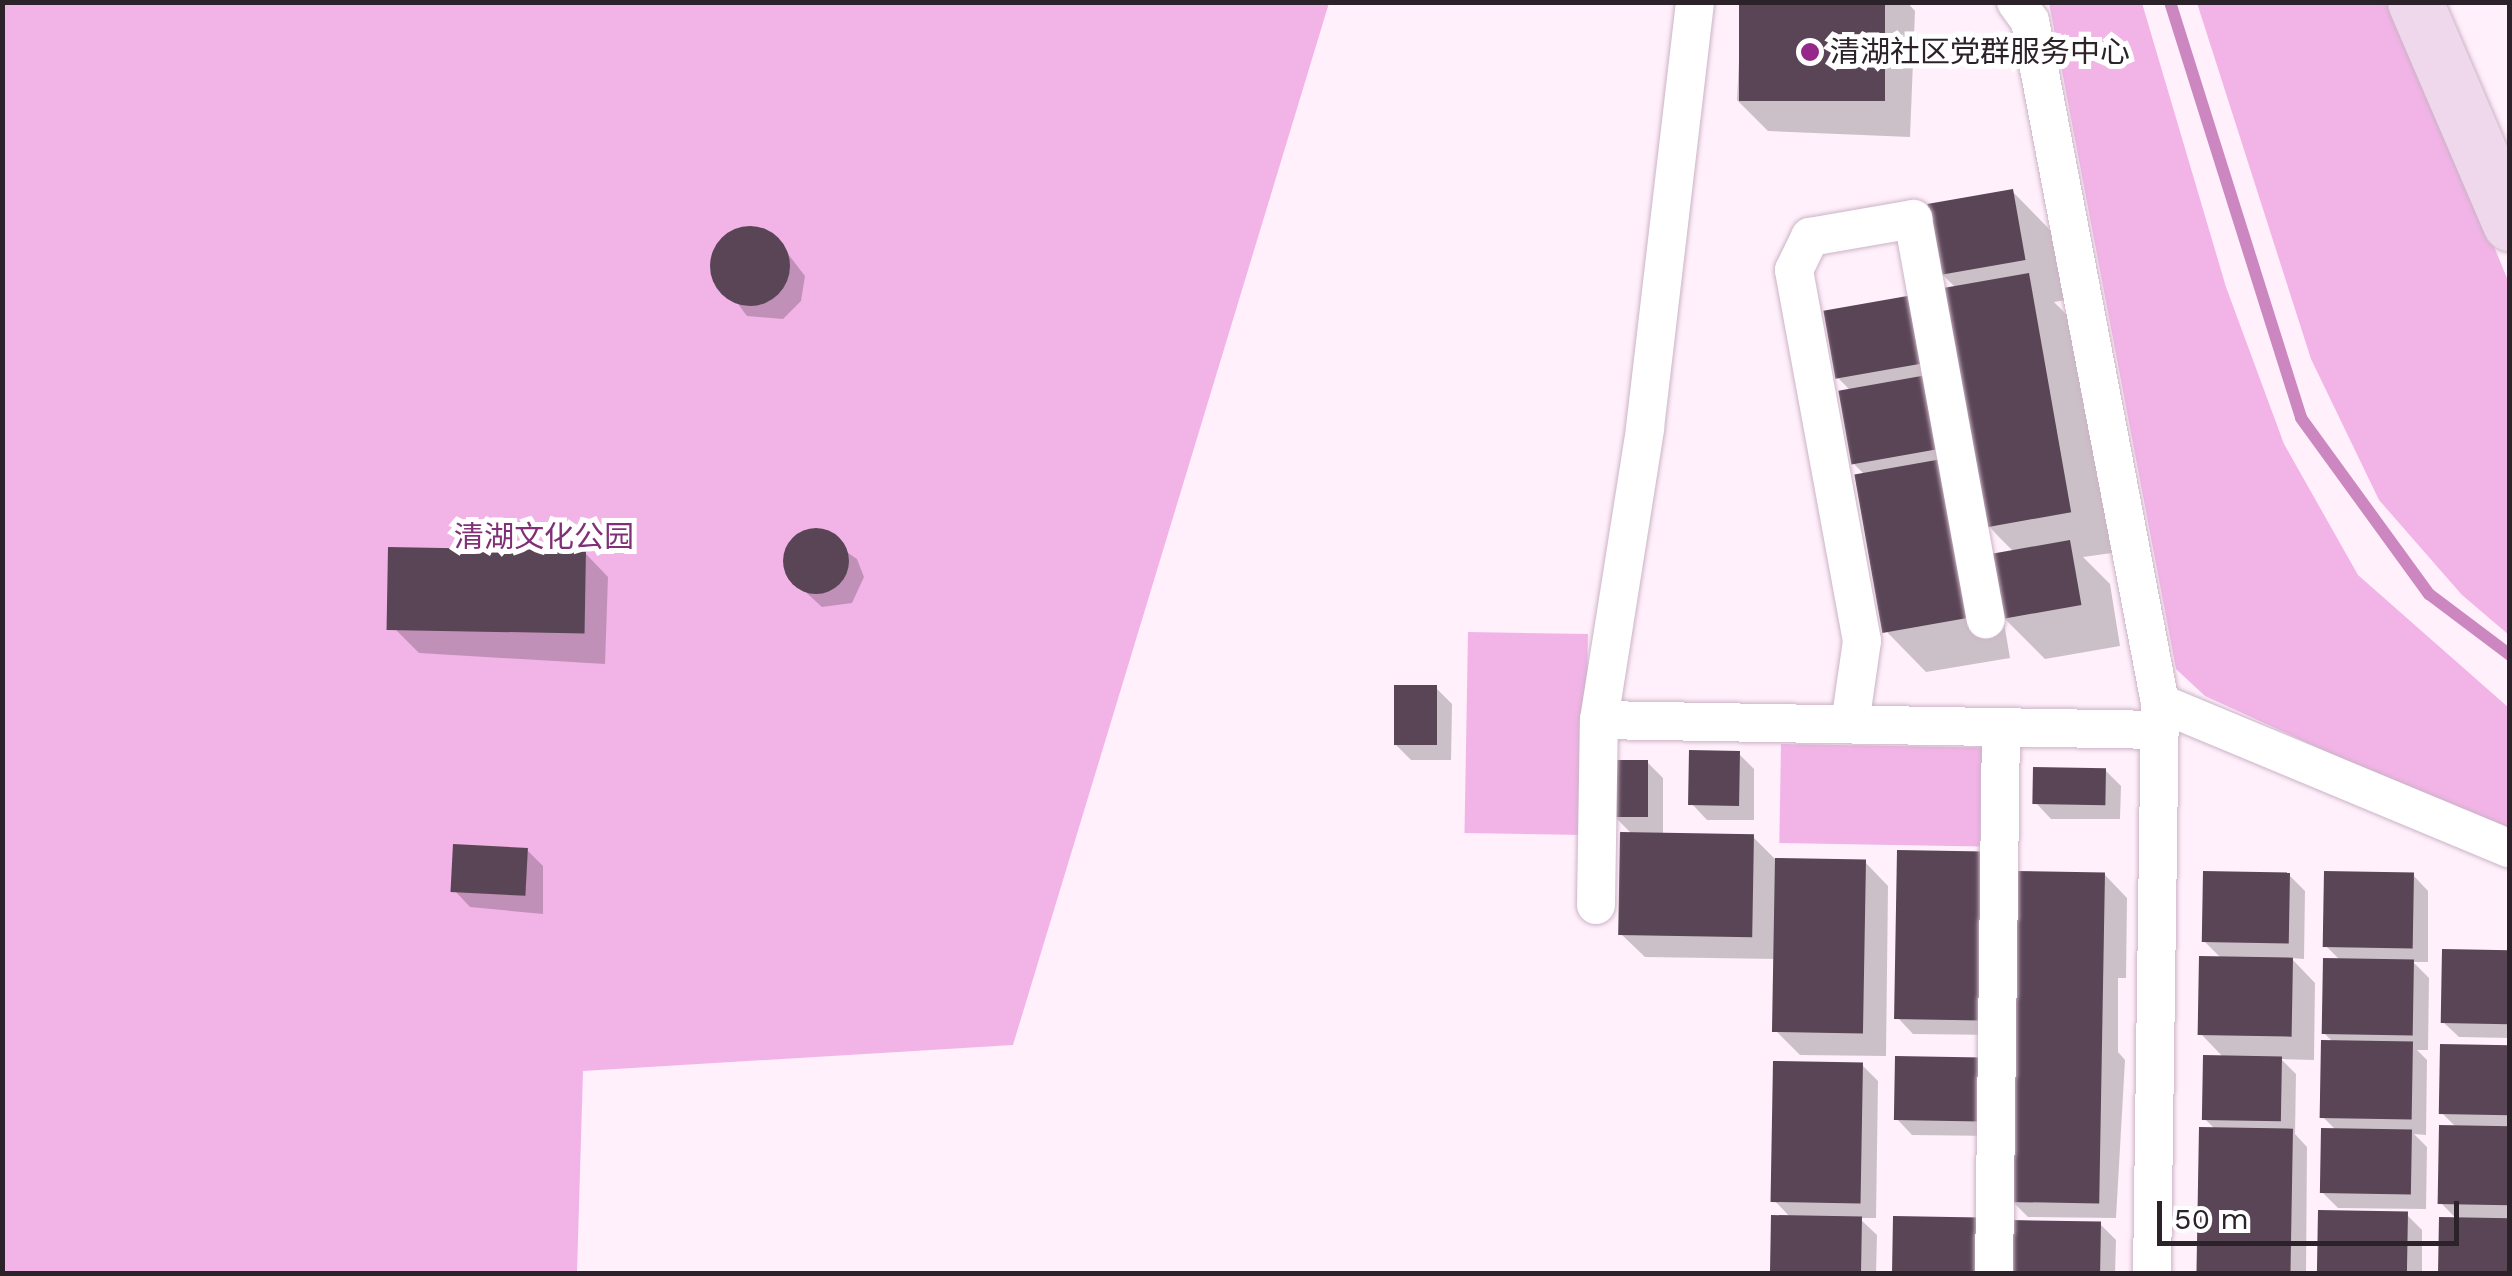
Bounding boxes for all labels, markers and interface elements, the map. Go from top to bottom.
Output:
place label: 清湖社区党群服务中心 [1830,34,2130,70]
marker: 清湖社区党群服务中心 [1799,41,1821,63]
park label: 清湖文化公园 [454,519,634,555]
scale bar [2162,1181,2464,1243]
text: 50 m [2174,1201,2249,1236]

